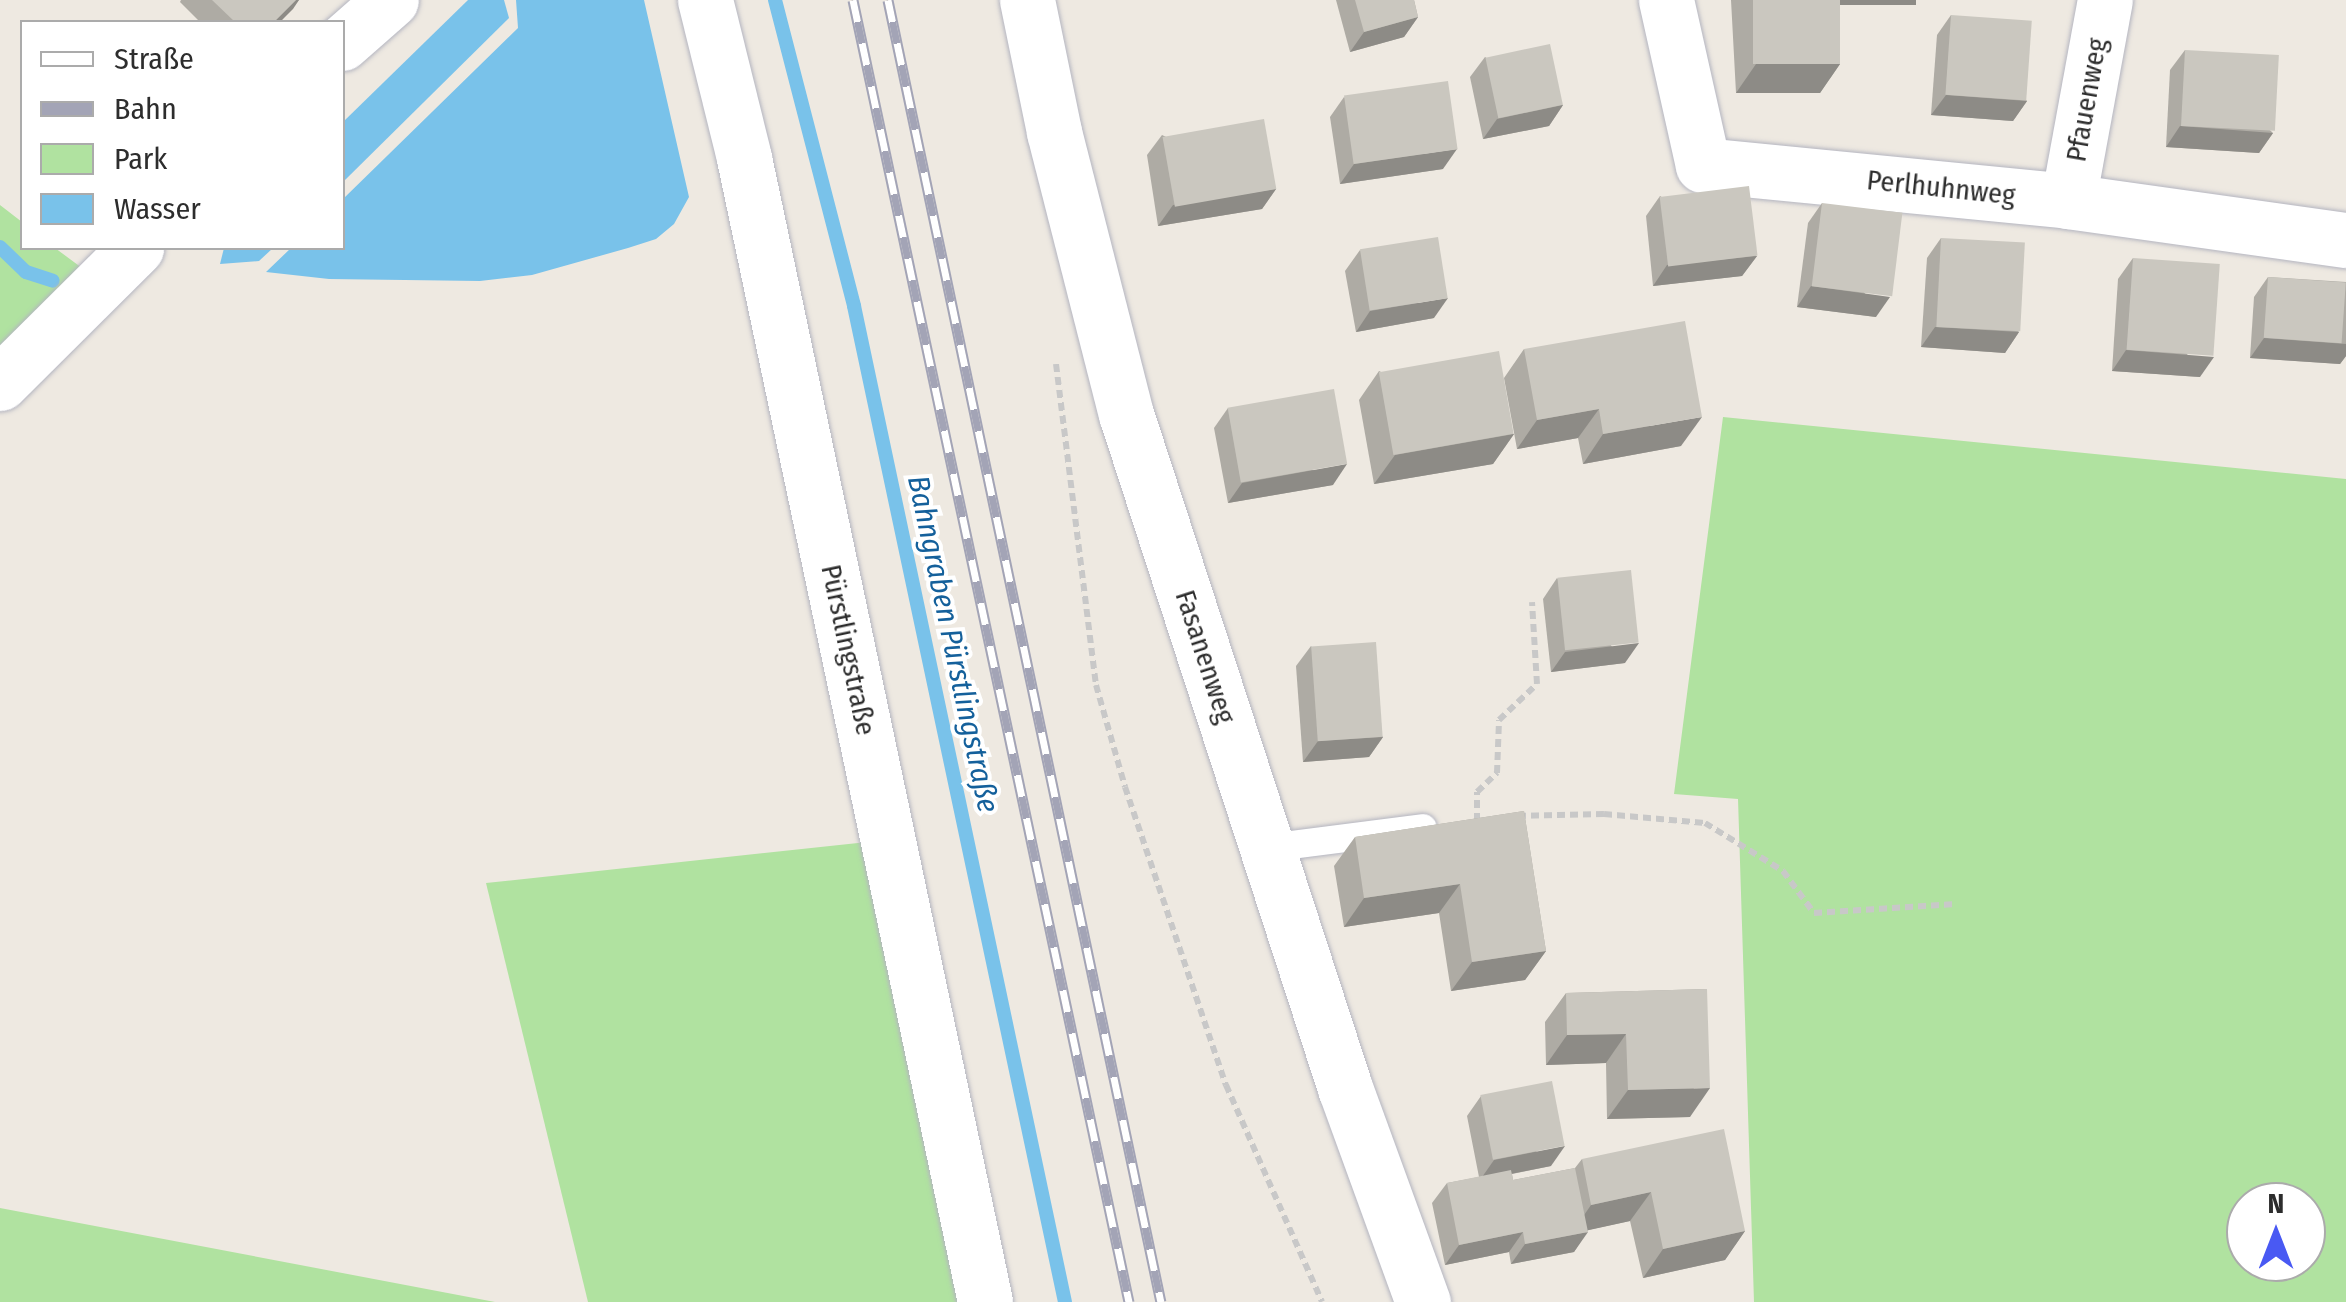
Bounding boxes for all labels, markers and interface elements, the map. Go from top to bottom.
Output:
legend [20,20,345,250]
street label: Pfauenweg [2060,36,2114,164]
text: Straße [114,41,194,77]
text: Bahn [114,91,177,127]
text: Park [114,141,167,177]
street label: Perlhuhnweg [1865,164,2017,212]
text: Wasser [114,191,201,227]
water label: Bahngraben Pürstlingstraße [900,472,1006,816]
street label: Pürstlingstraße [814,562,882,738]
street label: Fasanenweg [1168,586,1242,728]
north arrow [2226,1182,2326,1282]
text: N [2268,1187,2284,1220]

